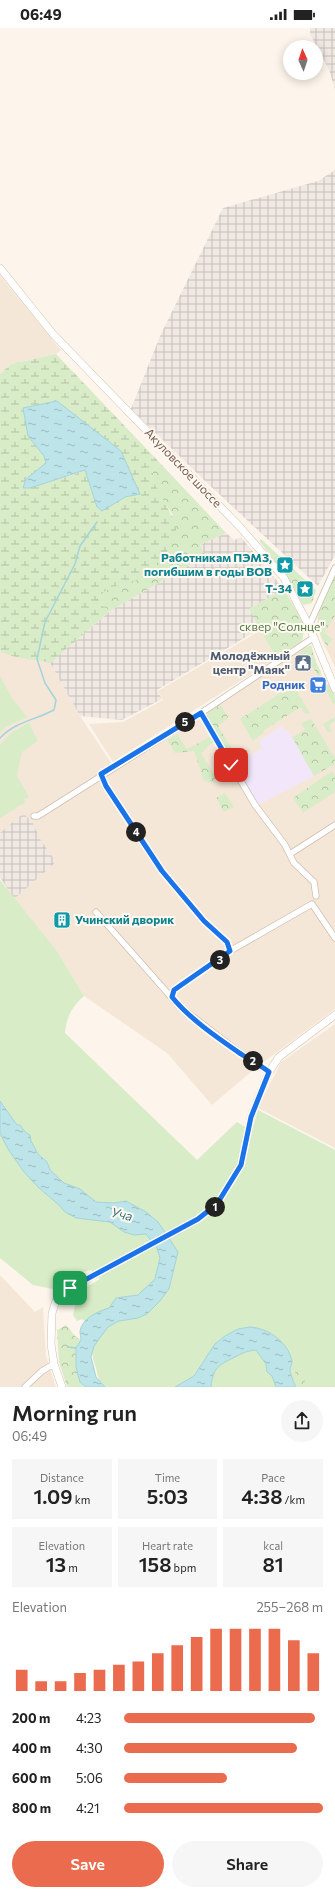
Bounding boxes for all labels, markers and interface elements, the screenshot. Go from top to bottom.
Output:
text: 06:49 [20,5,62,23]
north arrow [283,40,323,80]
map controls [283,40,323,80]
street label: Акуловское шоссе [142,425,225,510]
place label: Работникам ПЭМЗ, погибшим в годы ВОВ [144,550,272,578]
place icon: Работникам ПЭМЗ, погибшим в годы ВОВ [275,555,295,575]
place icon: Т-34 [295,579,315,599]
place label: Т-34 [265,581,293,595]
park label: сквер "Солнце" [239,619,325,633]
place label: Молодёжный центр "Маяк" [210,648,290,676]
public building icon: Молодёжный центр "Маяк" [293,653,313,673]
supermarket icon: Родник [308,675,328,695]
place label: Родник [262,677,305,691]
pin: 5 [175,712,195,732]
text: 5 [182,715,188,728]
pin [214,748,248,782]
icon: check [220,754,242,776]
pin: 4 [126,822,146,842]
text: 4 [133,825,139,838]
building icon: Учинский дворик [52,910,72,930]
place label: Учинский дворик [75,912,174,926]
pin: 3 [210,950,230,970]
text: 3 [217,953,223,966]
pin: 2 [243,1051,263,1071]
text: 2 [250,1054,256,1067]
pin: 1 [205,1197,225,1217]
text: 1 [213,1200,217,1213]
water label: Уча [110,1204,135,1224]
pin [53,1271,87,1305]
icon: arrive [59,1277,81,1299]
text: Morning run [12,1399,137,1426]
button: share [281,1400,323,1442]
text: 06:49 [12,1428,47,1444]
text: Distance [40,1471,84,1484]
text: Time [155,1471,180,1484]
text: Pace [261,1471,285,1484]
text: 1.09 [33,1484,73,1508]
text: 5:03 [147,1484,188,1508]
text: 4:38 [241,1484,282,1508]
text: km [73,1493,90,1506]
text: /km [282,1493,305,1506]
text: Elevation [39,1539,85,1552]
text: Heart rate [142,1539,193,1552]
text: kcal [263,1539,283,1552]
text: 13 [46,1552,66,1576]
text: 158 [139,1552,172,1576]
text: 81 [263,1552,284,1576]
text: m [66,1561,78,1574]
text: bpm [172,1561,196,1574]
text: Elevation [12,1599,67,1615]
text: 255–268 m [256,1599,323,1615]
text: 200 m [12,1710,50,1726]
text: 4:23 [76,1710,102,1726]
text: 400 m [12,1740,51,1756]
text: 4:30 [76,1740,103,1756]
text: 600 m [12,1770,51,1786]
text: 5:06 [76,1770,103,1786]
text: 800 m [12,1800,51,1816]
text: 4:21 [76,1800,100,1816]
button: Save [12,1841,164,1887]
button: Share [172,1841,323,1887]

